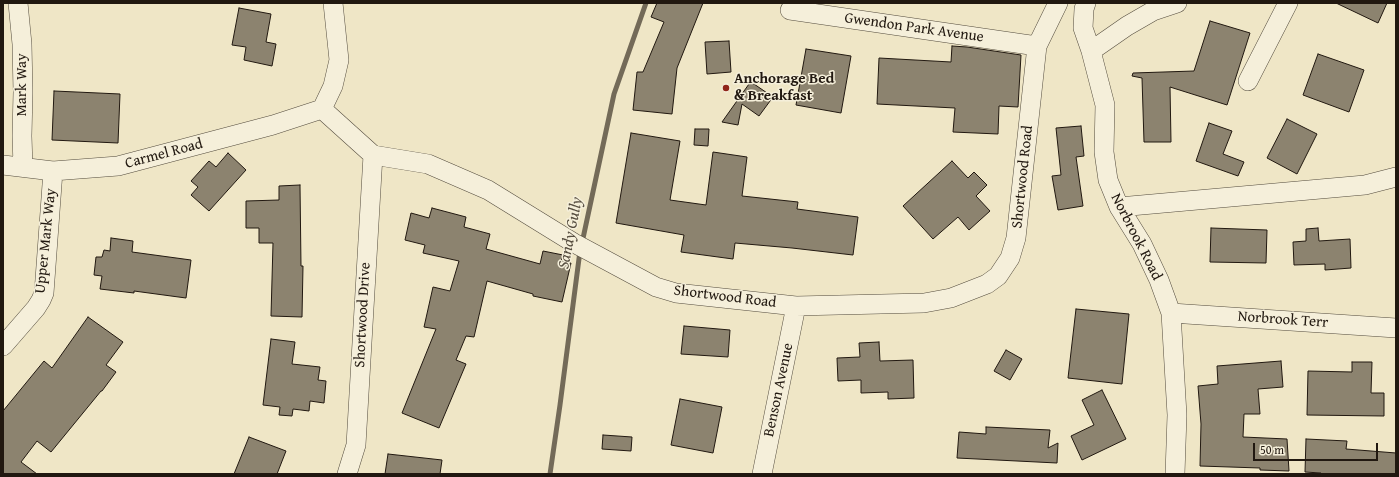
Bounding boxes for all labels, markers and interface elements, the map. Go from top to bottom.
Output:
street label: Gwendon Park Avenue [843,9,985,47]
street label: Mark Way [13,53,31,117]
place label: Anchorage Bed & Breakfast [734,70,834,105]
marker: Anchorage Bed & Breakfast [721,83,731,93]
street label: Shortwood Road [1009,125,1037,229]
street label: Carmel Road [123,135,205,173]
street label: Upper Mark Way [32,187,60,295]
street label: Norbrook Road [1106,191,1166,283]
water label: Sandy Gully [555,195,587,271]
street label: Shortwood Drive [351,262,375,368]
street label: Shortwood Road [673,282,777,312]
street label: Norbrook Terr [1237,308,1329,332]
street label: Benson Avenue [760,341,798,439]
scale bar [1255,435,1380,461]
text: 50 m [1260,441,1284,458]

